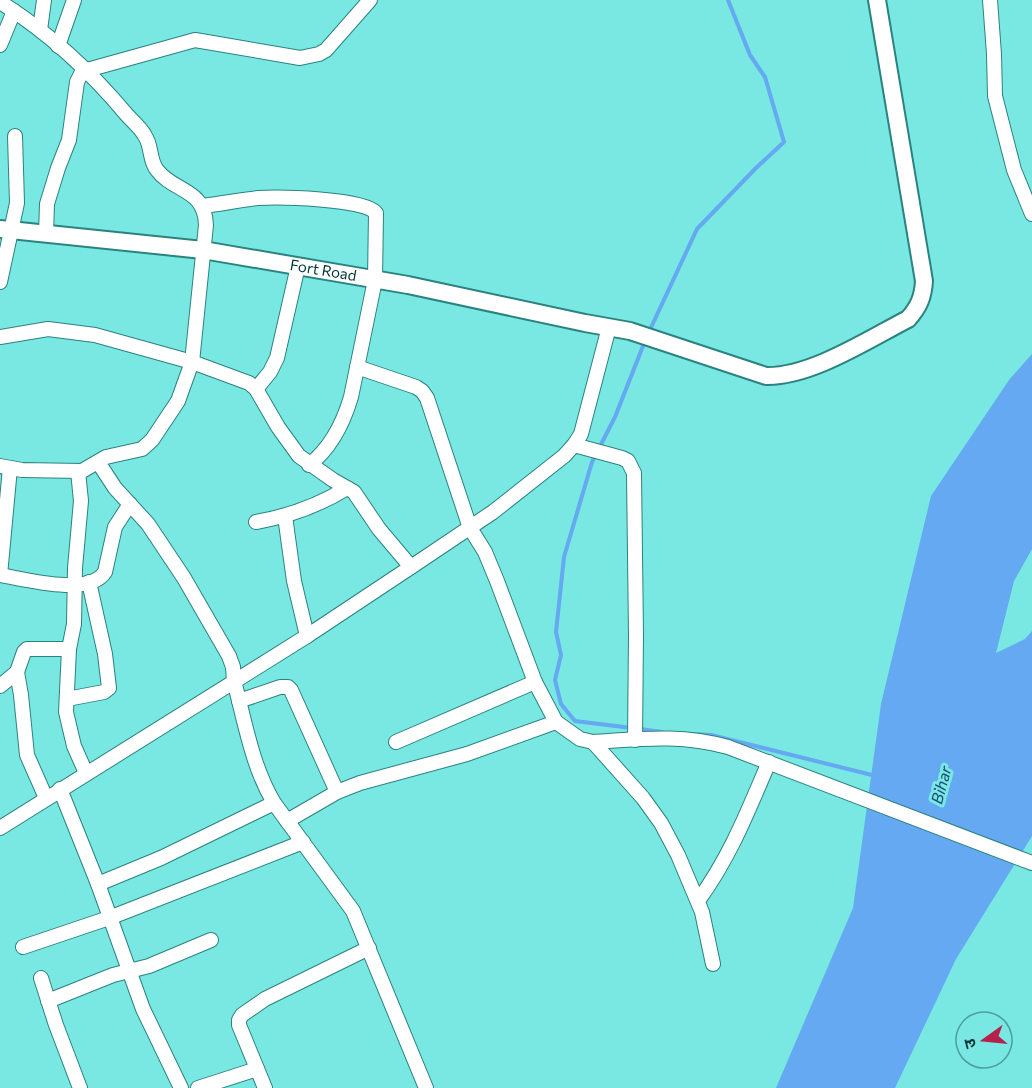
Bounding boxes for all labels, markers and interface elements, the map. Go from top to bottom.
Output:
street label: Fort Road [289,255,358,284]
water label: Bihar [926,763,955,806]
north arrow [954,1010,1014,1070]
text: उ [958,1036,979,1051]

